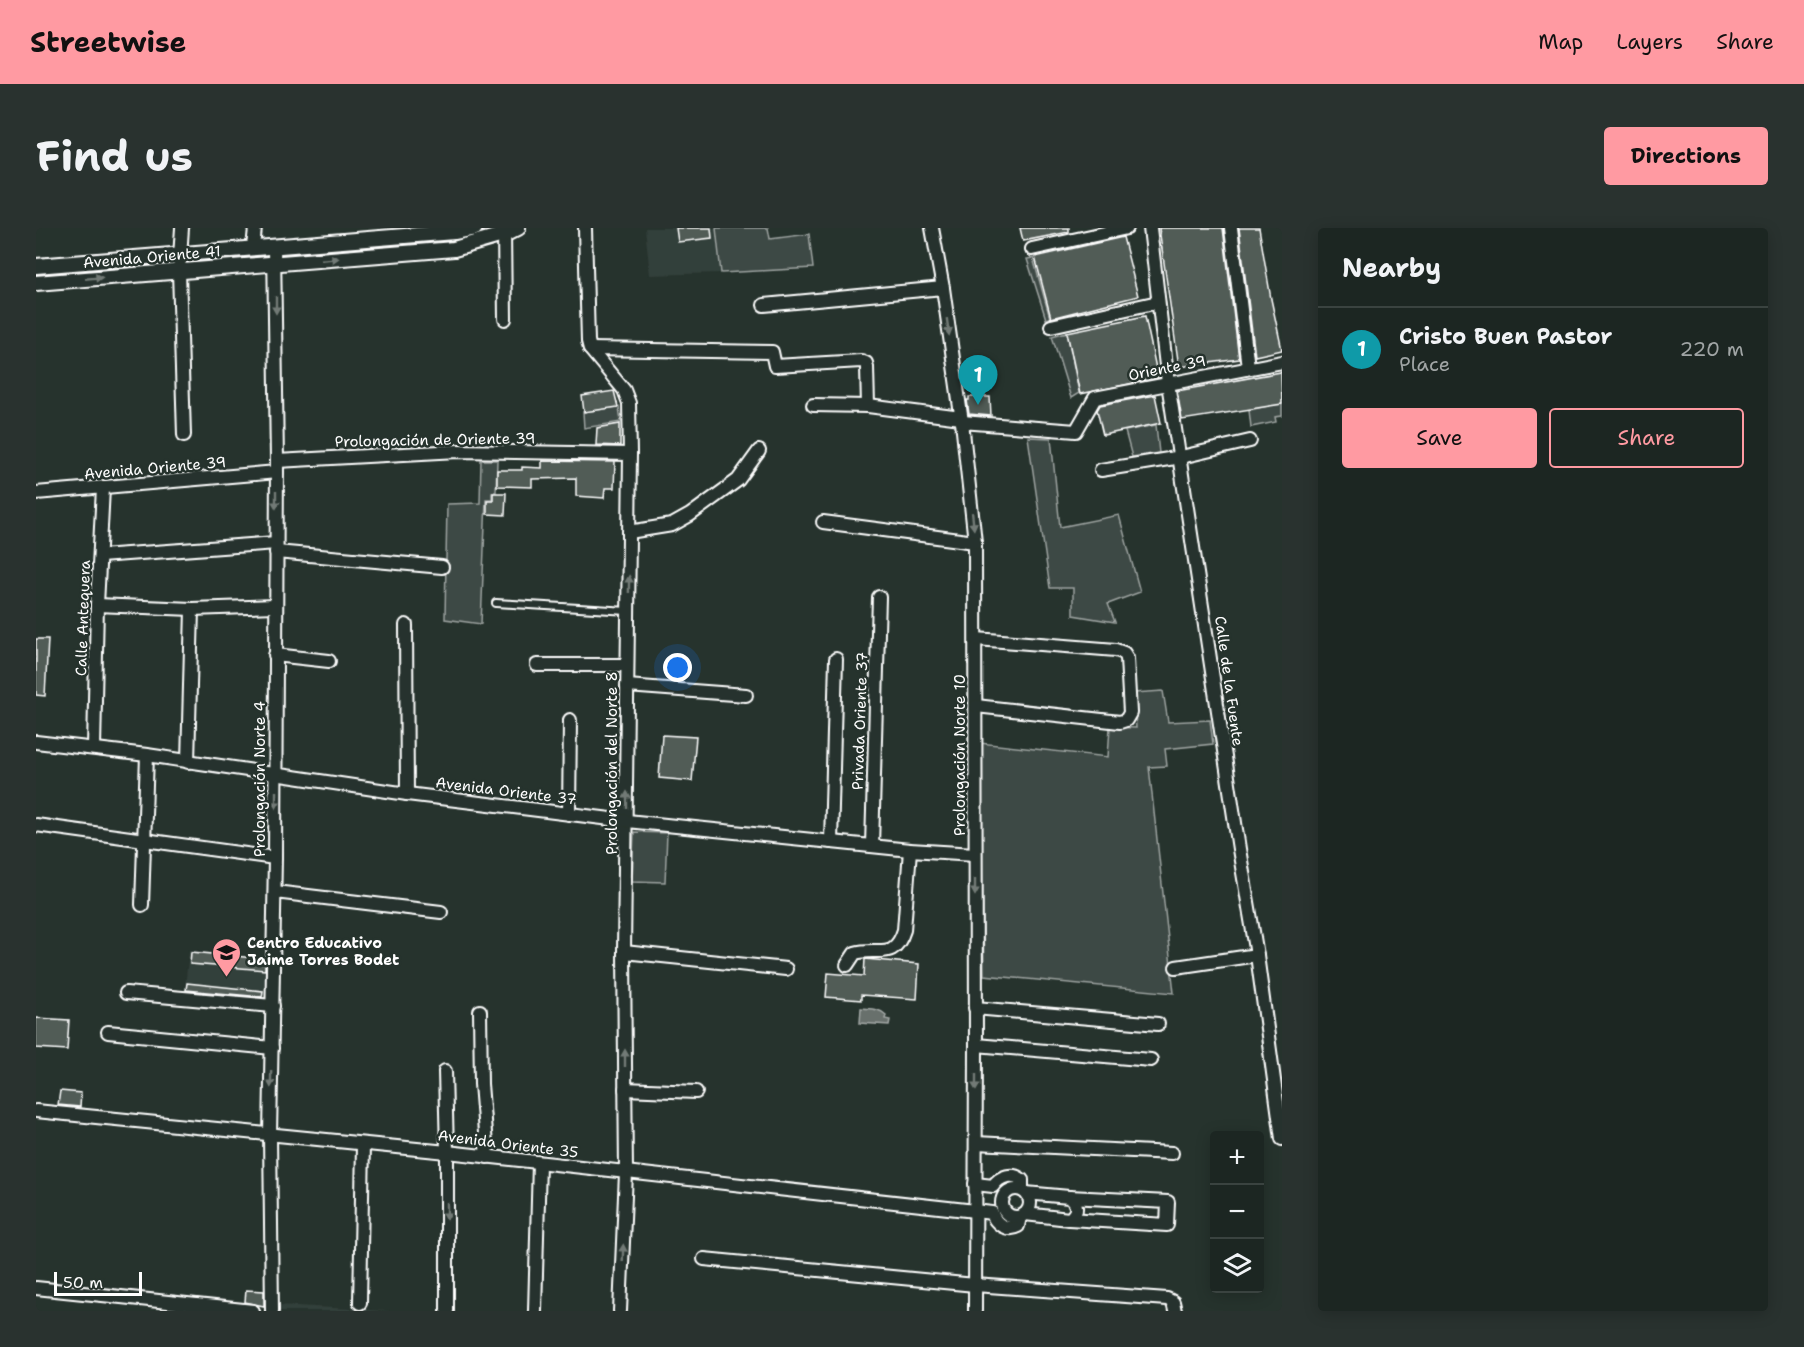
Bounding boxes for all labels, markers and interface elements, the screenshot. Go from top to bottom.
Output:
text: Streetwise [30,23,186,61]
text: Map [1538,28,1583,56]
text: Layers [1616,28,1683,56]
text: Share [1716,28,1774,56]
button: Directions [1604,127,1768,185]
text: Find us [36,128,193,184]
street label: Avenida Oriente 41 [82,241,222,273]
text: Nearby [1342,250,1441,285]
one-way arrow [321,254,340,264]
one-way arrow [85,273,104,283]
one-way arrow [271,295,280,314]
one-way arrow [944,318,953,337]
text: Cristo Buen Pastor [1399,322,1612,351]
text: 1 [1357,336,1366,362]
text: 220 m [1680,336,1744,362]
street label: Oriente 39 [1127,351,1207,385]
text: Place [1399,351,1450,377]
pin: 1 [958,356,998,405]
button: Save [1342,408,1537,468]
button: Share [1549,408,1744,468]
street label: Prolongación de Oriente 39 [334,428,536,452]
street label: Avenida Oriente 39 [83,452,227,484]
one-way arrow [271,490,281,509]
one-way arrow [968,511,977,530]
street label: Calle Antequera [71,559,95,676]
one-way arrow [624,574,633,593]
street label: Calle de la Fuente [1210,615,1248,747]
street label: Privada Oriente 37 [848,652,872,790]
your location [663,653,692,682]
street label: Prolongación del Norte 8 [602,671,622,855]
street label: Prolongación Norte 10 [950,674,970,836]
street label: Prolongación Norte 4 [250,701,270,857]
street label: Avenida Oriente 37 [434,772,578,810]
one-way arrow [271,790,281,809]
one-way arrow [622,790,632,809]
one-way arrow [970,877,980,896]
place label: Centro Educativo Jaime Torres Bodet [247,933,399,970]
school or university icon: Centro Educativo Jaime Torres Bodet [210,936,242,978]
one-way arrow [620,1048,630,1067]
one-way arrow [267,1069,276,1088]
one-way arrow [971,1072,981,1091]
street label: Avenida Oriente 35 [437,1125,579,1163]
map controls [1210,1131,1264,1293]
button: + [1210,1131,1264,1185]
button: − [1210,1185,1264,1239]
one-way arrow [442,1201,452,1220]
button: layers [1210,1239,1264,1293]
one-way arrow [618,1243,627,1262]
scale bar [54,1269,142,1296]
text: 50 m [63,1272,103,1293]

